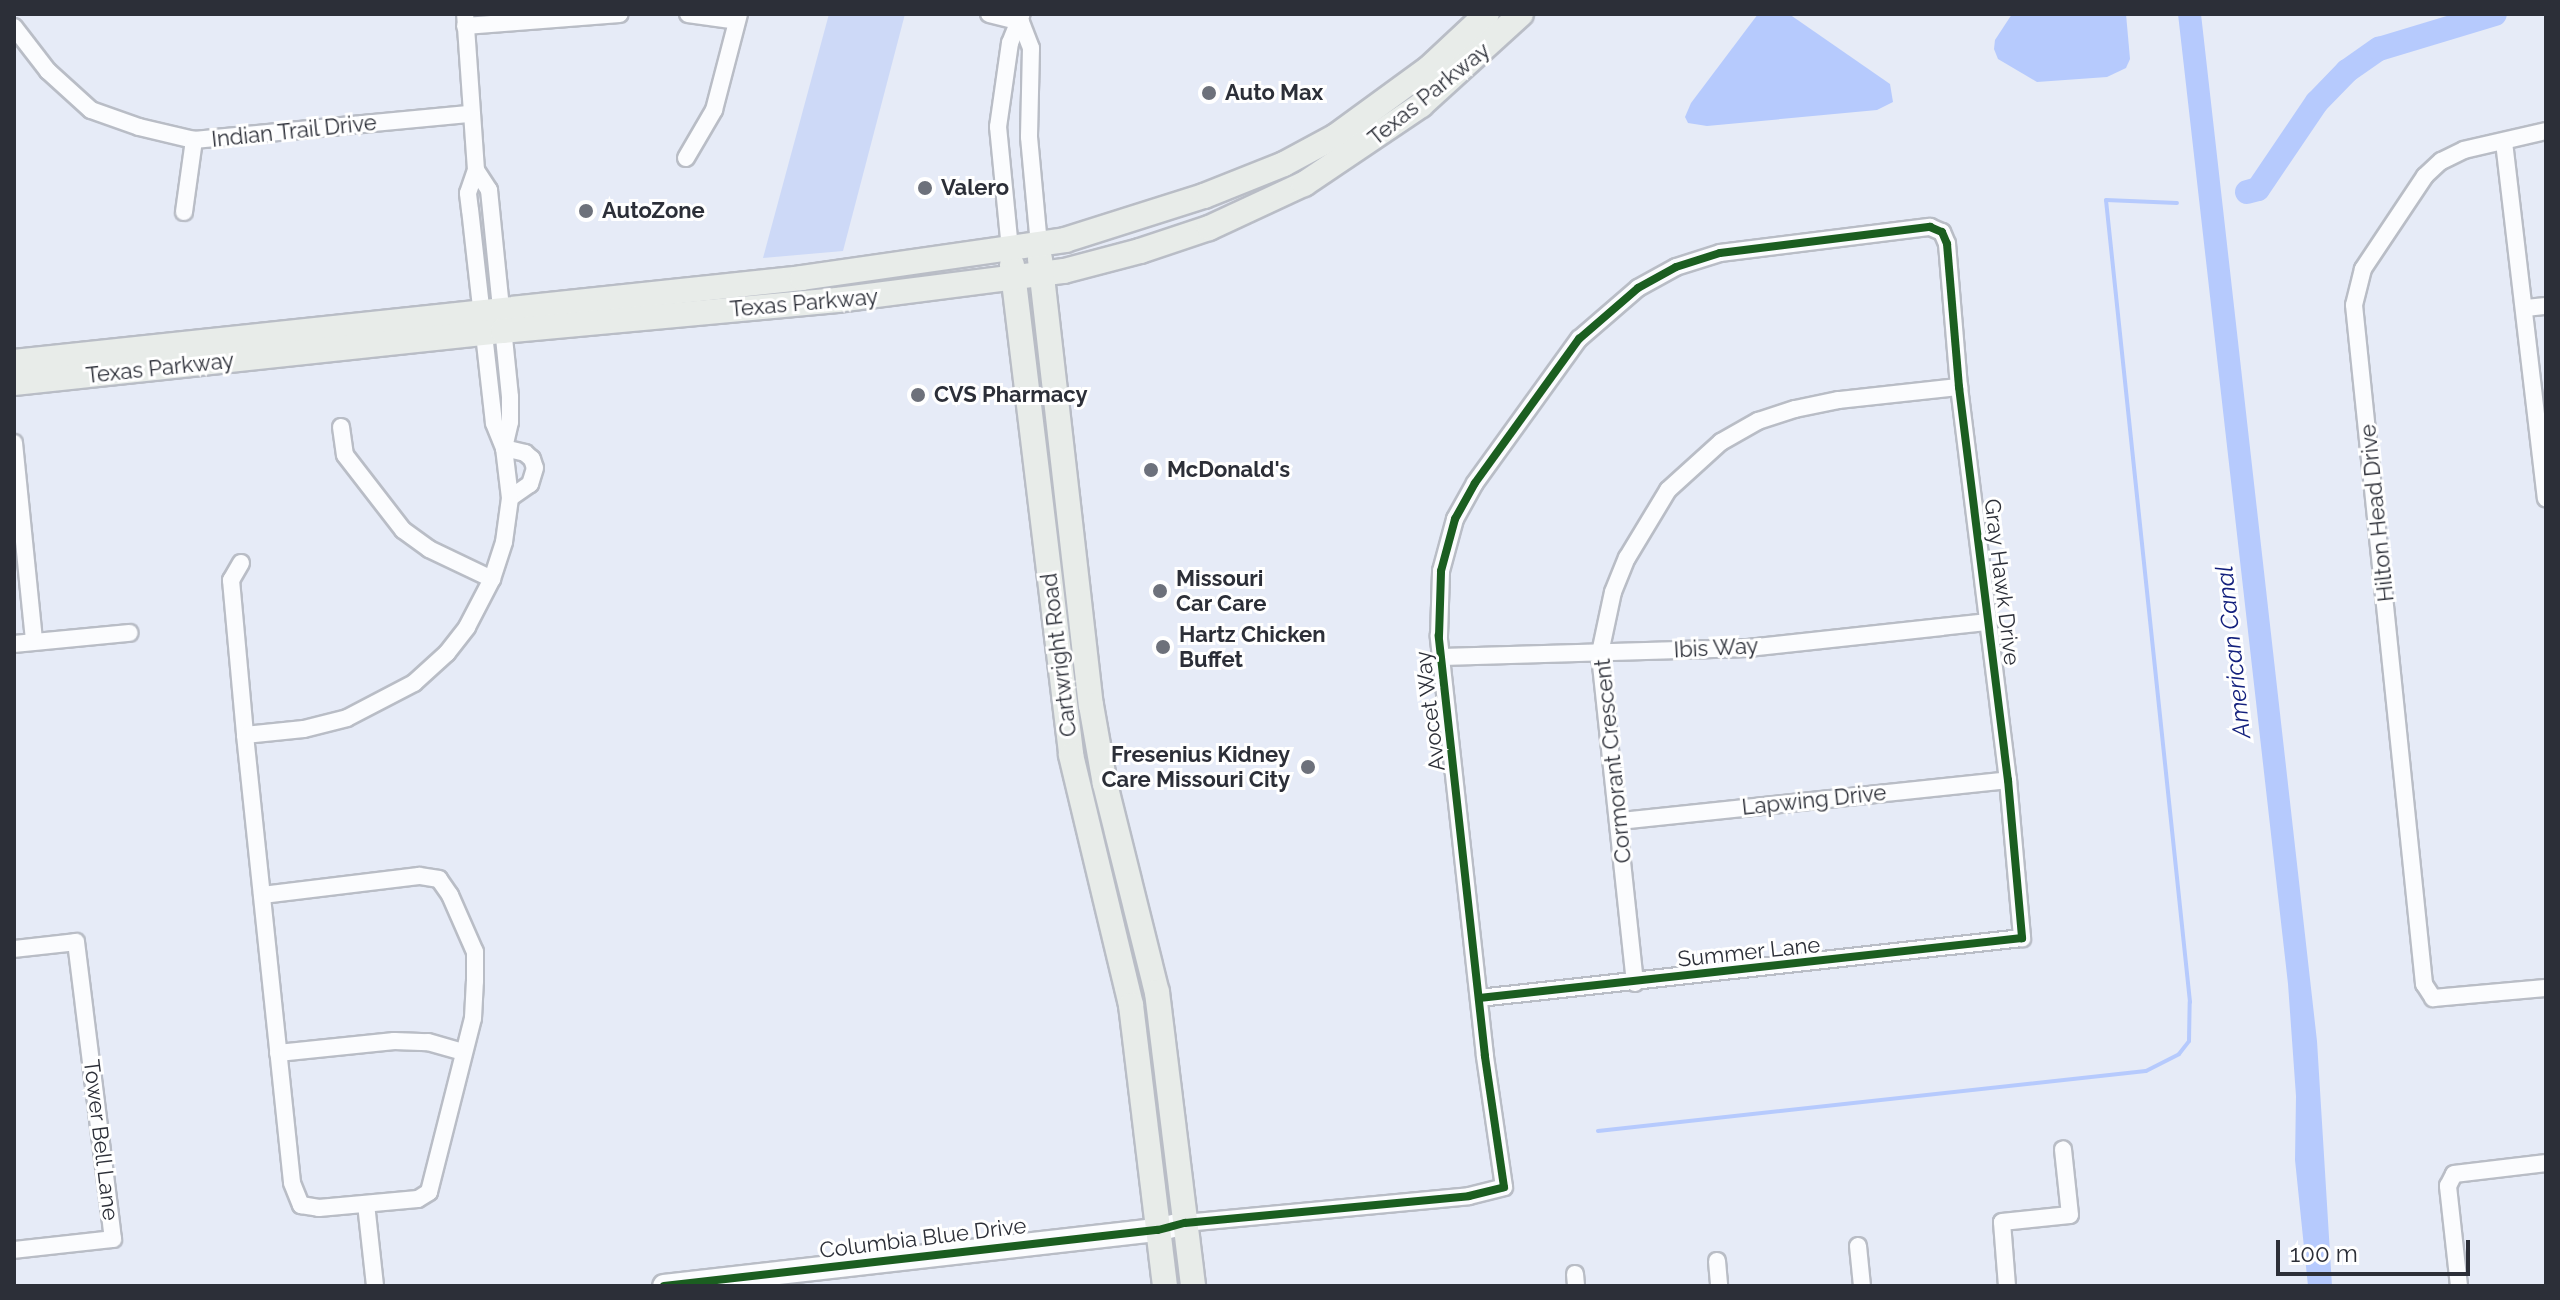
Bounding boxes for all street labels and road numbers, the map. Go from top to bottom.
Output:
street label: Texas Parkway [1363,37,1495,151]
street label: Indian Trail Drive [209,109,379,153]
street label: Texas Parkway [729,283,879,323]
street label: Texas Parkway [85,347,235,389]
street label: Hilton Head Drive [2355,423,2399,603]
street label: Gray Hawk Drive [1979,497,2025,667]
street label: Cartwright Road [1036,572,1082,738]
street label: Ibis Way [1673,633,1759,663]
street label: Avocet Way [1409,649,1451,773]
street label: Cormorant Crescent [1589,657,1637,865]
street label: Lapwing Drive [1740,779,1888,821]
street label: Summer Lane [1676,931,1822,973]
street label: Tower Bell Lane [78,1057,124,1223]
street label: Columbia Blue Drive [818,1212,1028,1264]

